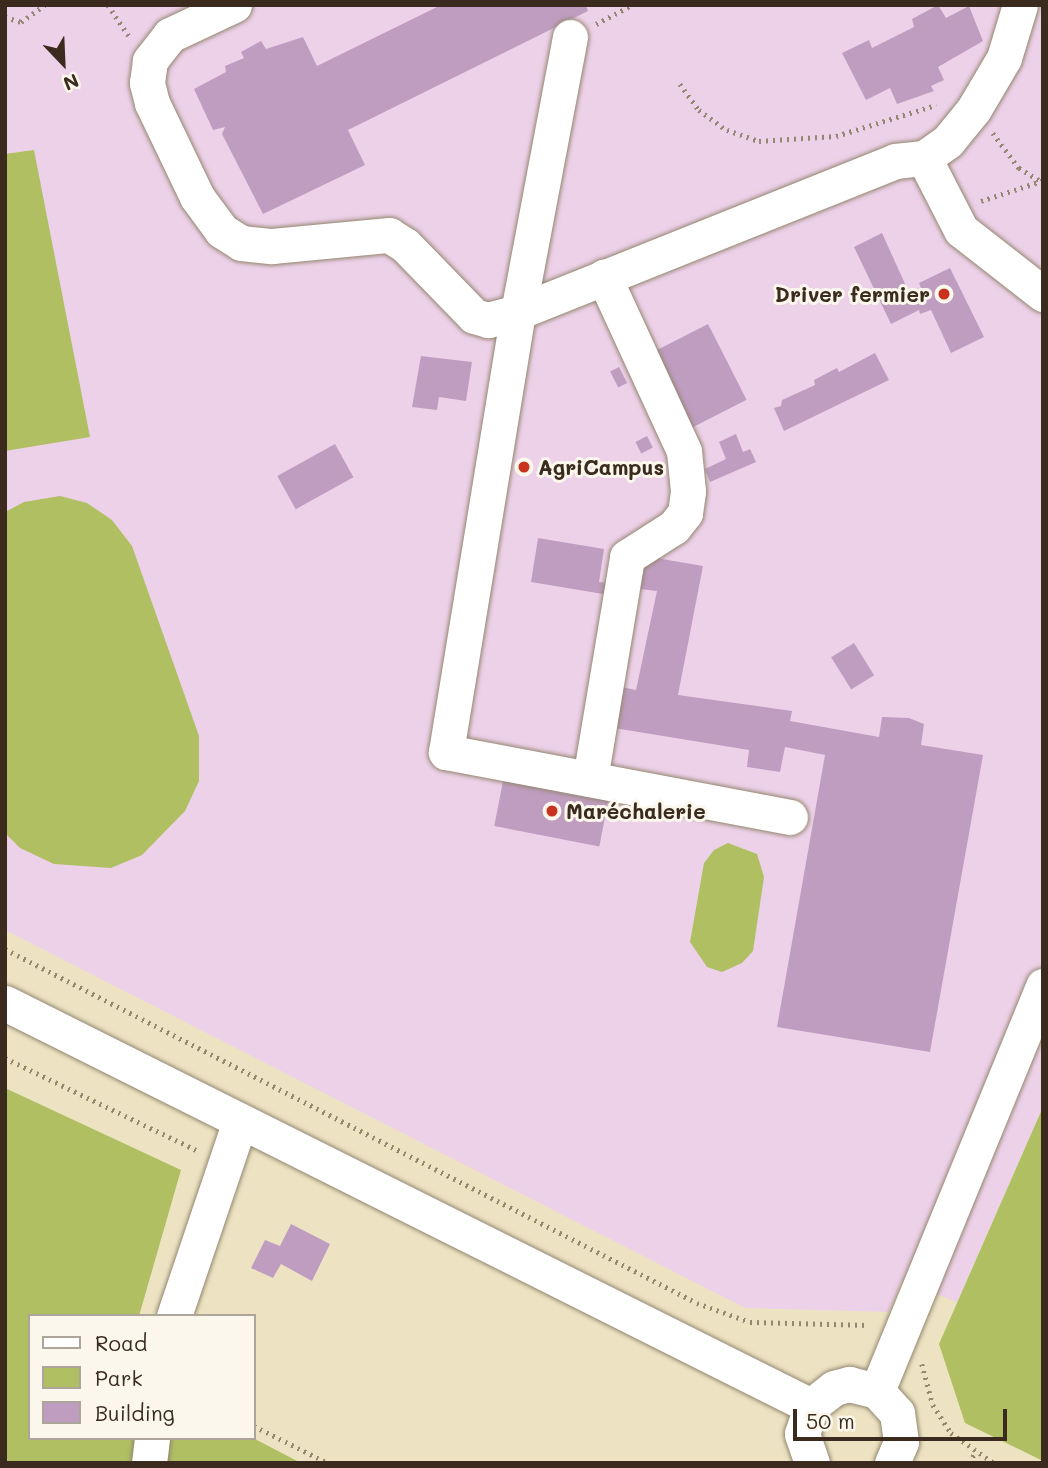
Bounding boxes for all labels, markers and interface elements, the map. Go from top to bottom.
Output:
north arrow [28,28,98,98]
text: N [60,68,83,97]
place label: Driver fermier [775,281,930,307]
marker: Driver fermier [936,286,952,302]
place label: AgriCampus [538,454,664,480]
marker: AgriCampus [516,459,532,475]
place label: Maréchalerie [566,798,706,824]
marker: Maréchalerie [544,803,560,819]
legend [28,1314,256,1440]
text: Road [95,1329,147,1356]
text: Park [95,1364,143,1391]
scale bar [796,1394,1010,1438]
text: Building [95,1399,175,1426]
text: 50 m [806,1407,855,1434]

